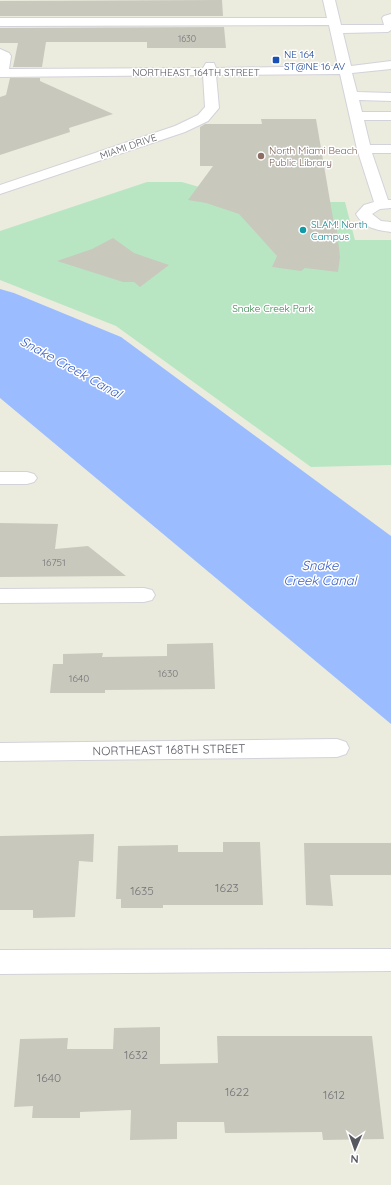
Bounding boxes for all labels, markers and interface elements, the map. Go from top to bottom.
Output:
house number: 1630 [178,33,196,44]
place label: NE 164 ST@NE 16 AV [284,48,345,73]
marker: NE 164 ST@NE 16 AV [271,55,281,65]
street label: NORTHEAST 164TH STREET [132,66,260,79]
street label: MIAMI DRIVE [98,131,159,162]
place label: North Miami Beach Public Library [269,144,358,169]
marker: North Miami Beach Public Library [256,151,266,161]
place label: SLAM! North Campus [311,218,368,243]
marker: SLAM! North Campus [298,225,308,235]
park label: Snake Creek Park [232,302,314,315]
water label: Snake Creek Canal [18,333,126,402]
house number: 16751 [42,556,66,569]
water label: Snake Creek Canal [283,557,359,588]
house number: 1630 [158,667,178,680]
house number: 1640 [69,672,89,685]
street label: NORTHEAST 168TH STREET [92,741,246,758]
house number: 1623 [215,880,239,895]
house number: 1635 [130,883,154,898]
house number: 1632 [124,1047,148,1062]
house number: 1640 [37,1070,61,1085]
house number: 1622 [225,1084,249,1099]
house number: 1612 [323,1087,345,1102]
north arrow [335,1129,375,1169]
text: N [350,1152,359,1166]

